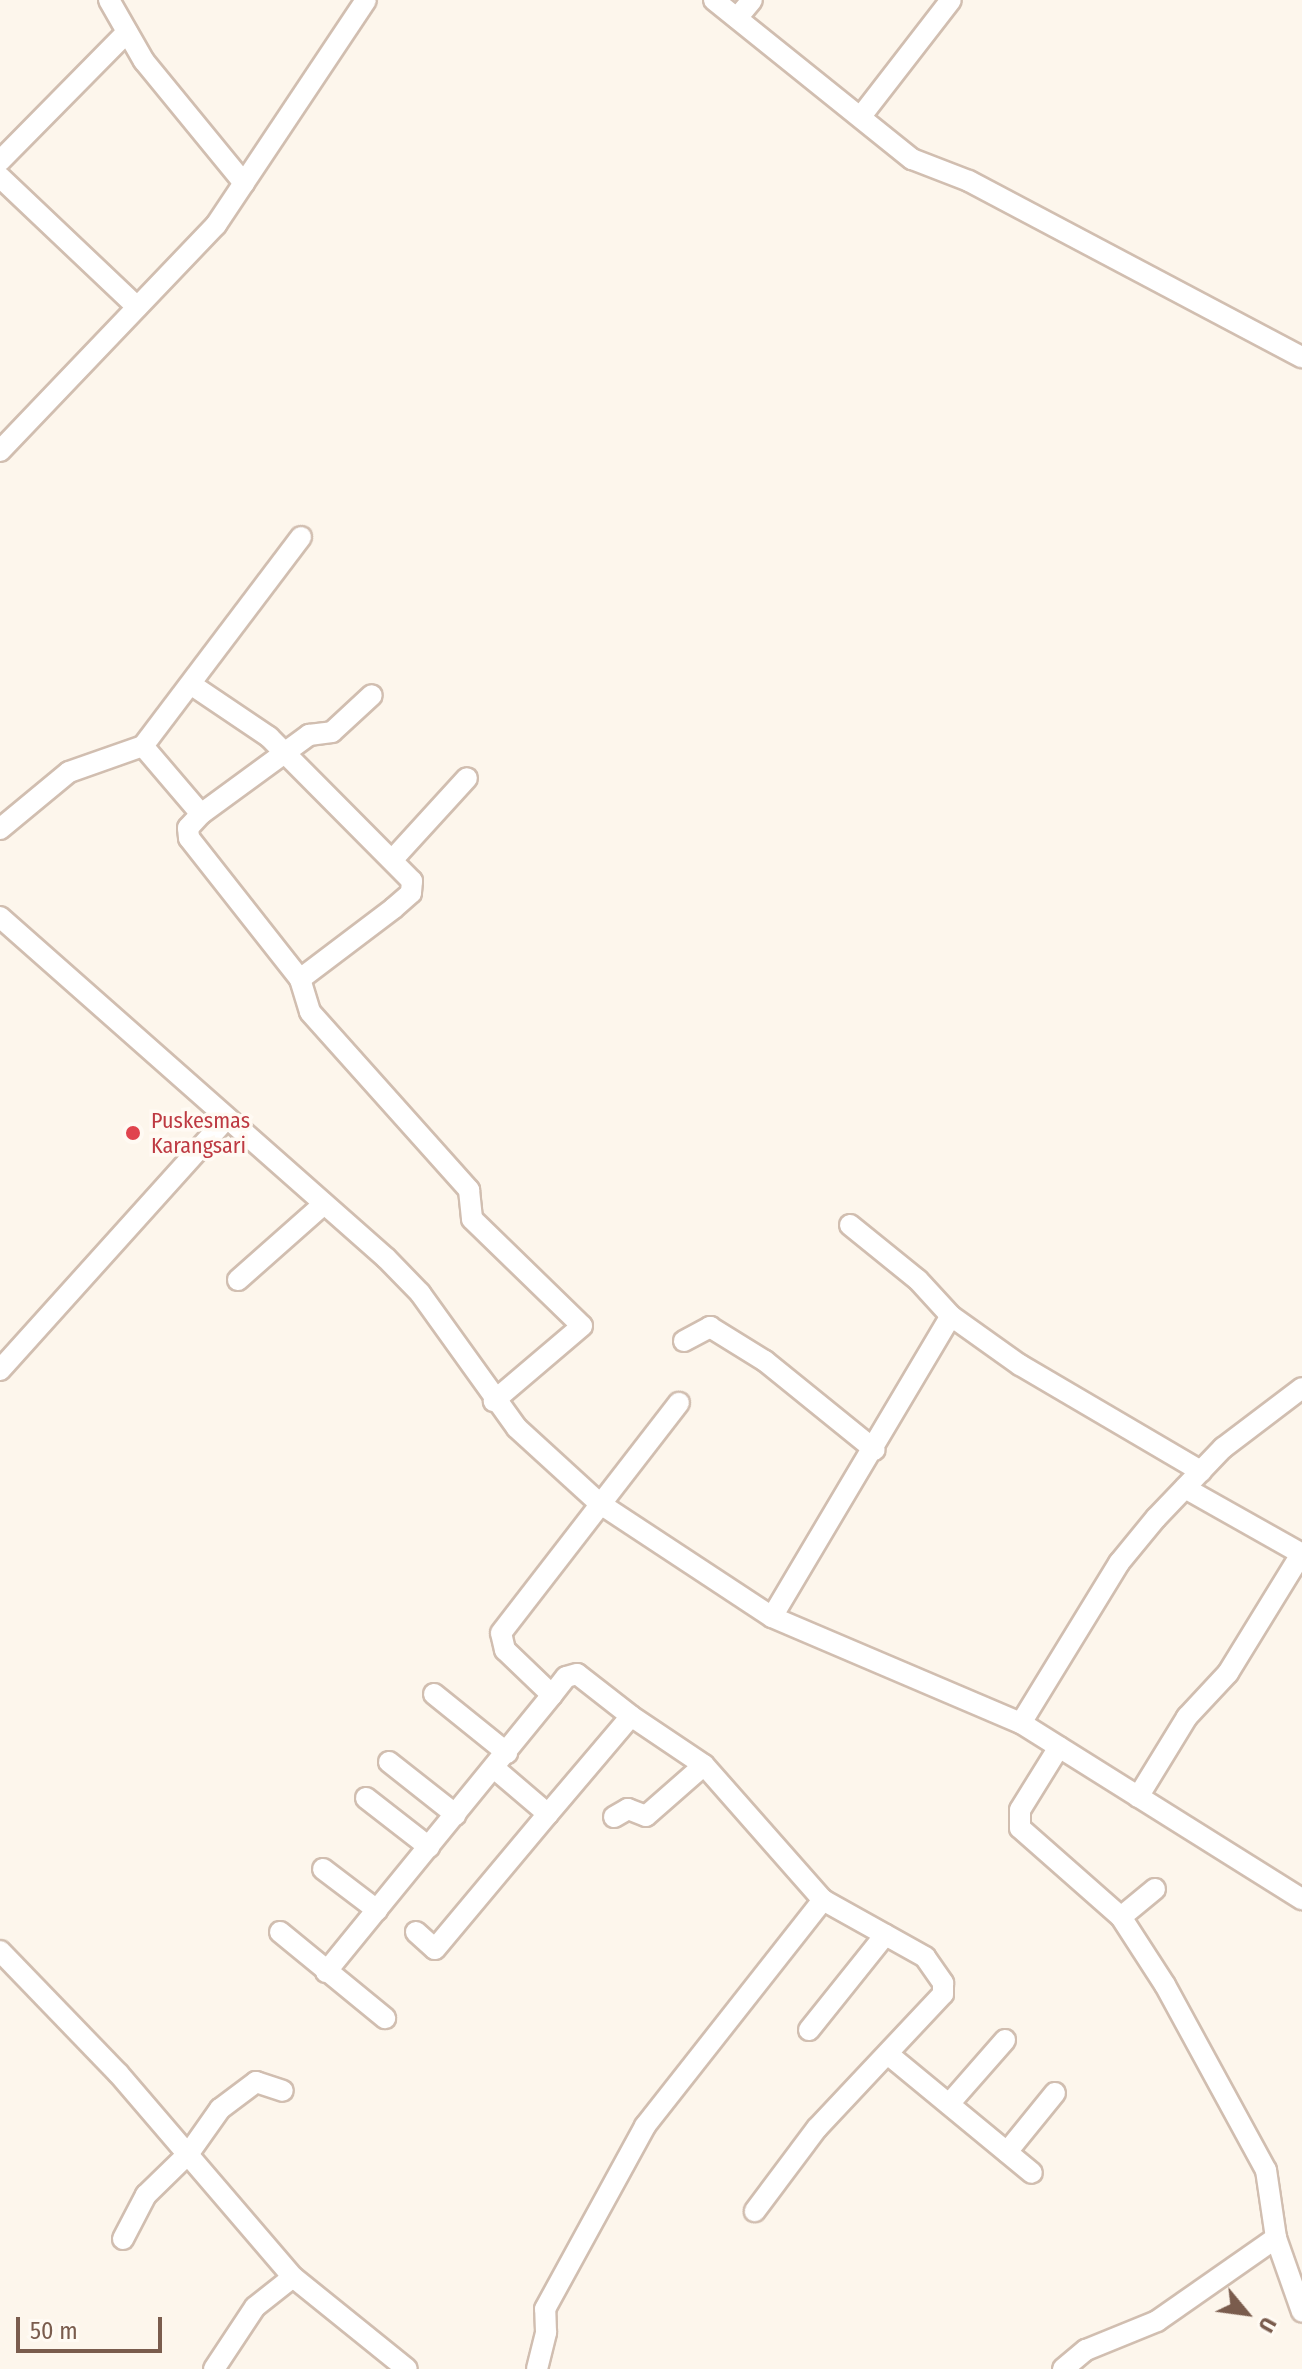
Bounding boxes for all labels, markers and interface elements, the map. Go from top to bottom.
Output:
place label: Puskesmas Karangsari [151,1107,250,1158]
marker: Puskesmas Karangsari [122,1122,144,1144]
north arrow [1206,2273,1286,2353]
scale bar [20,2301,166,2351]
text: U [1252,2313,1282,2337]
text: 50 m [30,2317,78,2345]

